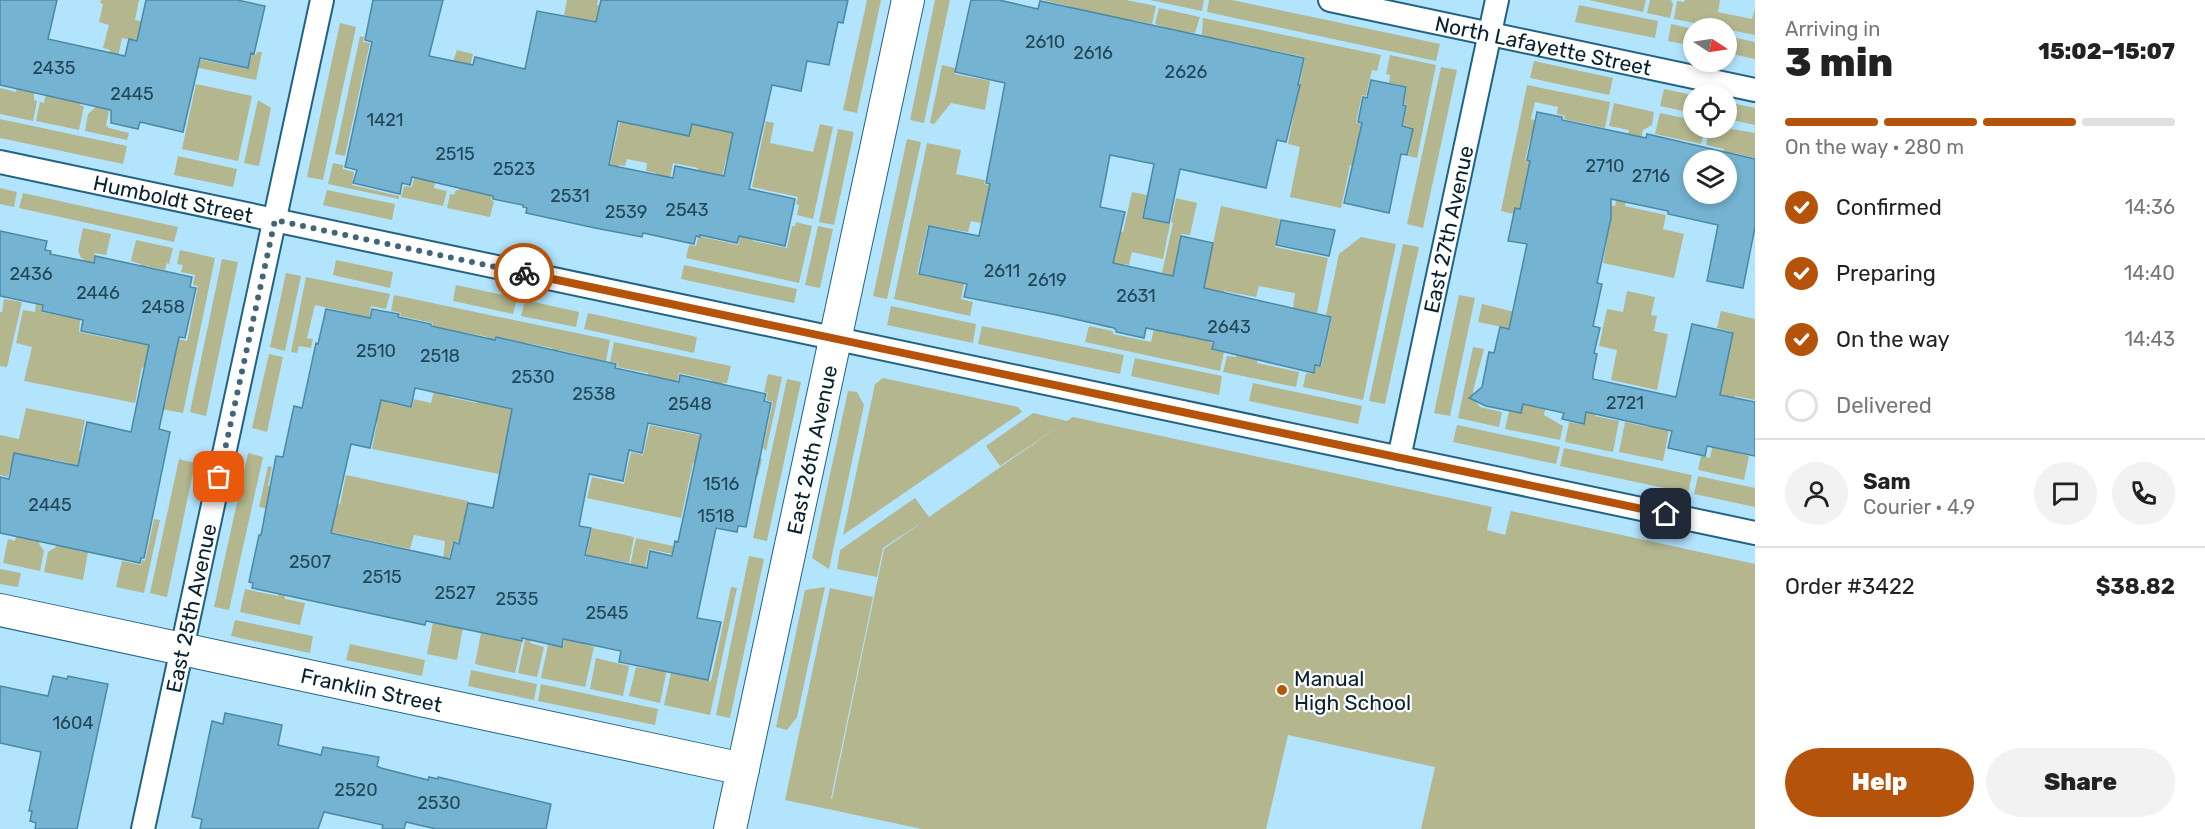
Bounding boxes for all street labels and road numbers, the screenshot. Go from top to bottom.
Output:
street label: North Lafayette Street [1433,10,1654,80]
street label: East 27th Avenue [1418,143,1478,315]
street label: Humboldt Street [91,170,255,228]
street label: East 26th Avenue [781,363,842,537]
street label: East 25th Avenue [160,521,221,695]
street label: Franklin Street [299,662,445,717]

